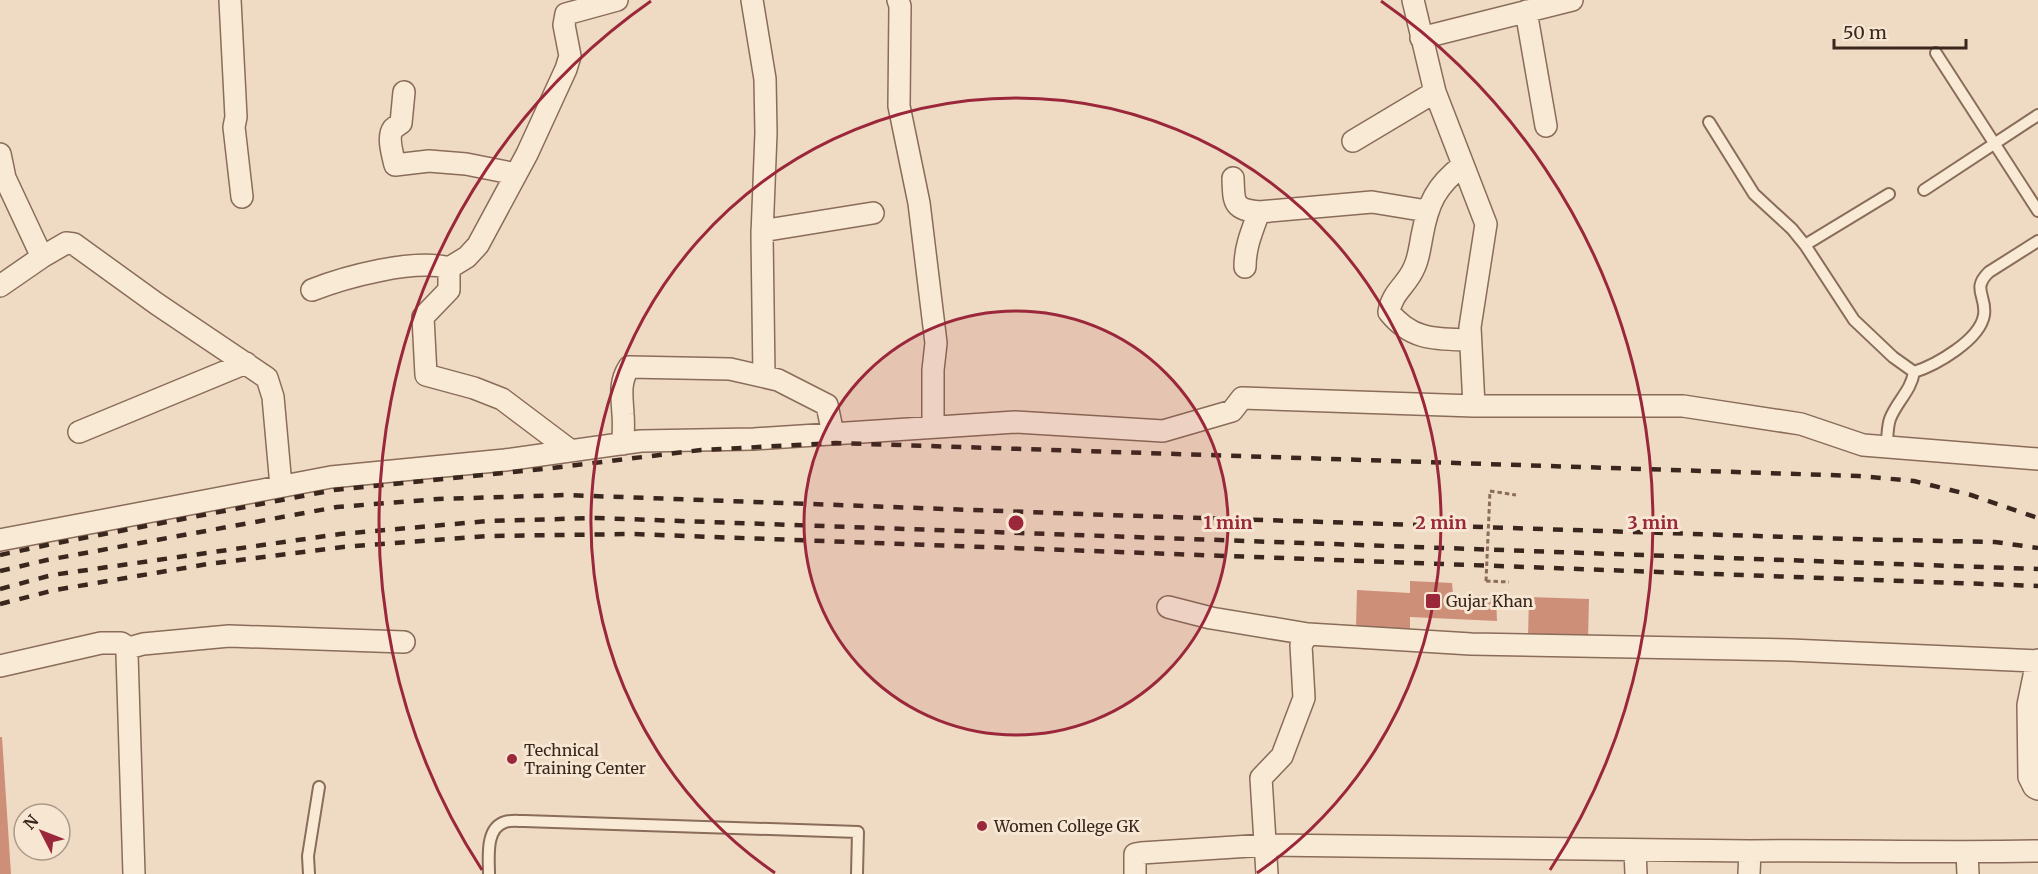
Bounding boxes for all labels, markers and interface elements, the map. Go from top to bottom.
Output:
scale bar [1834,12,1966,50]
text: 50 m [1843,21,1887,44]
text: 1 min [1203,511,1253,534]
text: 2 min [1415,511,1467,534]
text: 3 min [1628,511,1678,534]
centre of rings [1006,513,1026,533]
place label: Gujar Khan [1446,591,1533,611]
marker: Gujar Khan [1424,592,1442,610]
place label: Technical Training Center [524,740,646,778]
marker: Technical Training Center [505,752,519,766]
north arrow [12,802,72,862]
text: N [19,810,43,833]
place label: Women College GK [993,816,1140,836]
marker: Women College GK [975,819,989,833]

